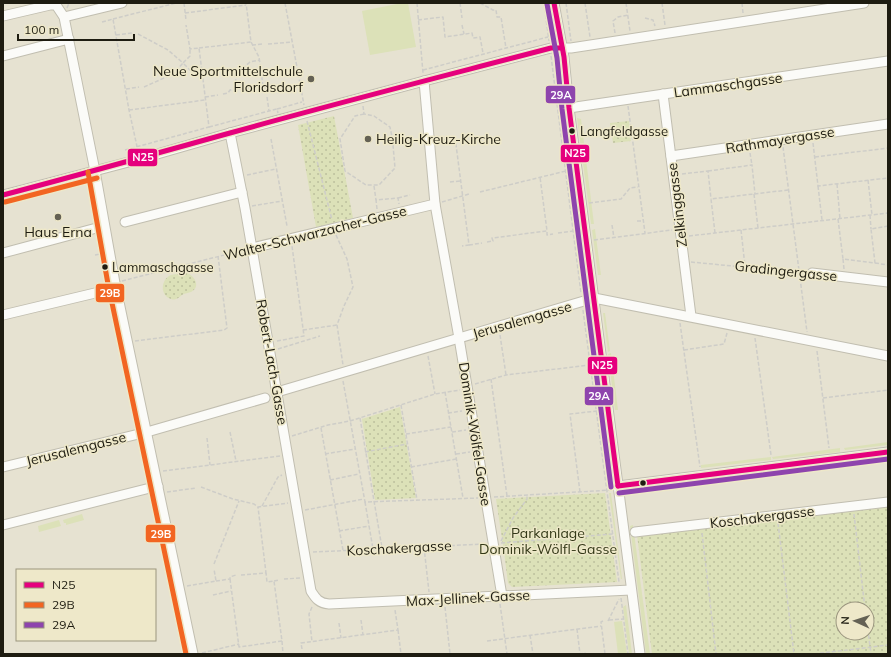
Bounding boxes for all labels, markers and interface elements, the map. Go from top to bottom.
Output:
scale bar [18,16,134,42]
text: 100 m [24,22,59,37]
place label: Neue Sportmittelschule Floridsdorf [153,62,303,96]
street label: Lammaschgasse [673,68,783,102]
marker: Neue Sportmittelschule Floridsdorf [306,74,316,84]
line badge: 29A [545,85,576,104]
text: 29A [550,88,572,102]
place label: Langfeldgasse [580,123,668,139]
street label: Rathmayergasse [724,123,836,157]
marker: Langfeldgasse [567,126,577,136]
place label: Heilig-Kreuz-Kirche [376,130,501,148]
marker: Heilig-Kreuz-Kirche [363,134,373,144]
line badge: N25 [560,144,590,163]
text: N25 [564,146,586,160]
line badge: N25 [127,148,158,167]
text: N25 [132,150,154,164]
street label: Zelkinggasse [663,162,691,248]
street label: Walter-Schwarzacher-Gasse [222,202,408,264]
marker: Haus Erna [53,212,63,222]
place label: Haus Erna [24,223,92,241]
street label: Gradingergasse [734,257,838,285]
place label: Lammaschgasse [112,259,214,275]
marker: Lammaschgasse [100,262,110,272]
line badge: 29B [95,283,125,303]
text: 29B [100,286,121,300]
street label: Jerusalemgasse [470,297,574,343]
street label: Robert-Lach-Gasse [252,298,292,426]
line badge: N25 [587,356,618,375]
text: N25 [591,358,613,372]
street label: Dominik-Wölfel-Gasse [455,361,495,507]
line badge: 29A [584,386,614,406]
text: 29A [588,389,610,403]
street label: Jerusalemgasse [24,428,128,470]
unlabelled marker [638,478,648,488]
street label: Koschakergasse [709,502,815,532]
line badge: 29B [145,524,176,543]
park label: Parkanlage Dominik-Wölfl-Gasse [479,524,617,558]
text: 29B [151,527,172,541]
street label: Koschakergasse [346,536,452,560]
legend [16,569,156,641]
text: N25 [52,577,75,592]
street label: Max-Jellinek-Gasse [406,586,530,610]
text: 29B [52,597,75,612]
north arrow [835,601,875,641]
text: N [838,616,852,625]
text: 29A [52,617,75,632]

